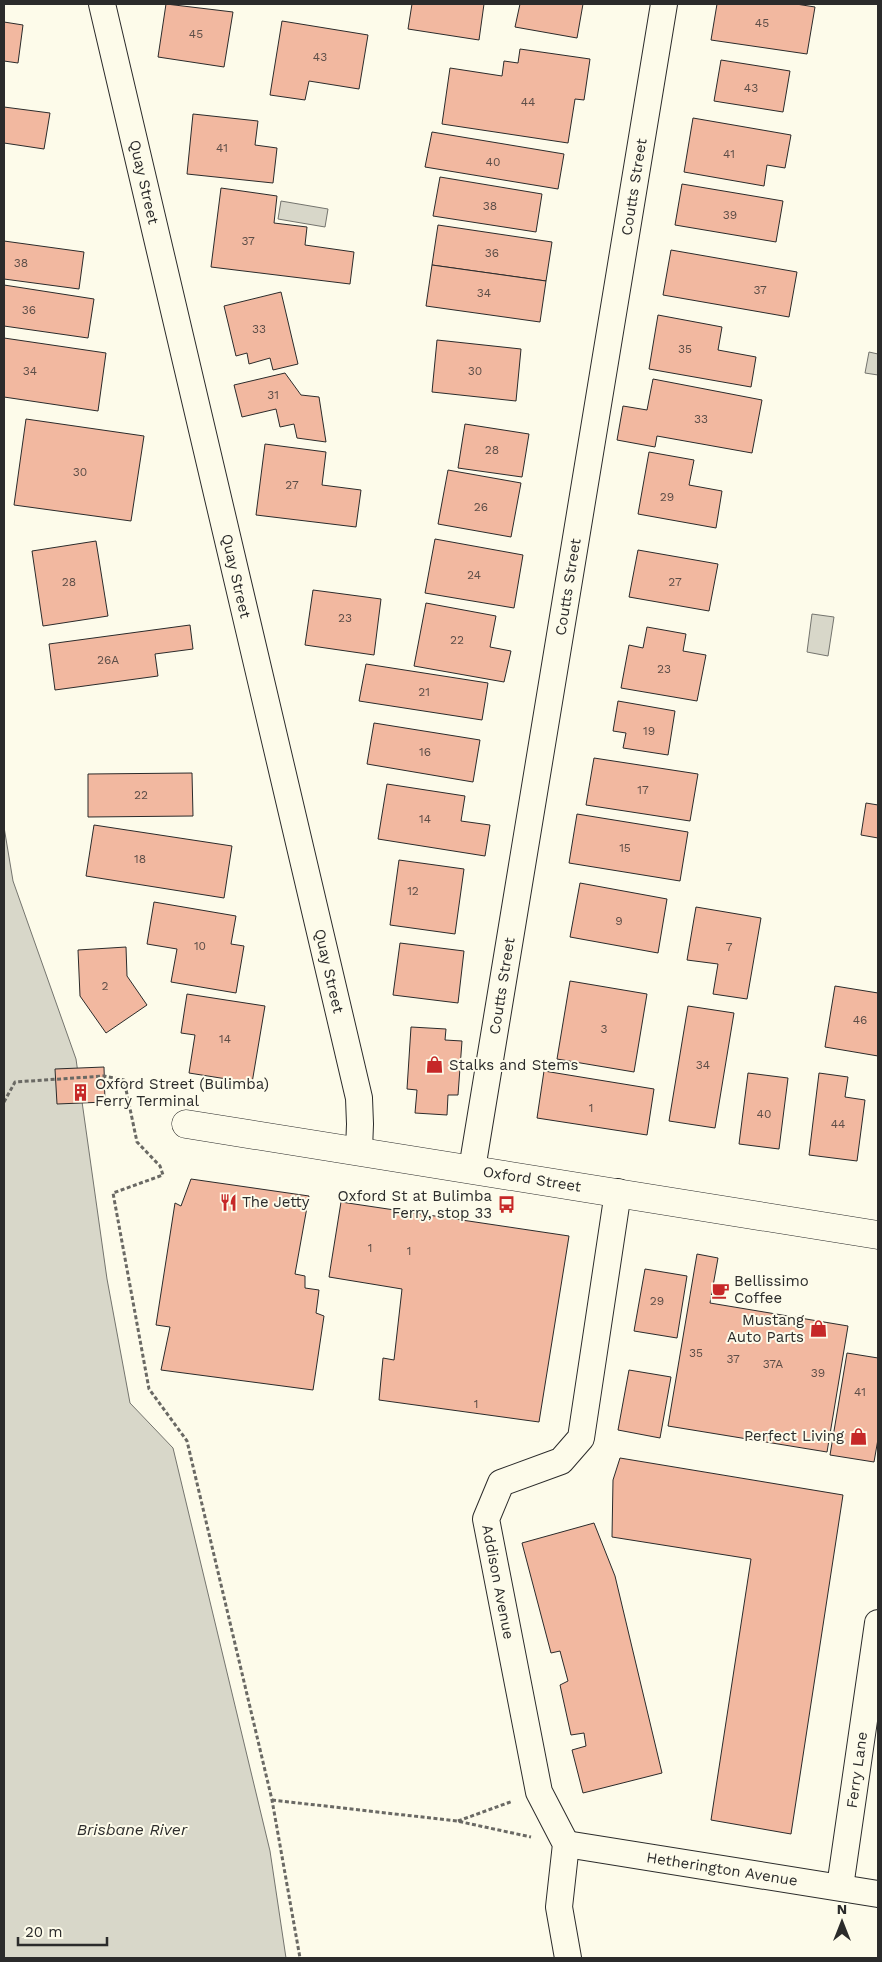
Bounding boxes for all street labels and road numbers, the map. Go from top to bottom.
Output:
street label: Coutts Street [617,136,651,237]
street label: Quay Street [126,138,163,227]
street label: Quay Street [218,532,255,621]
street label: Coutts Street [551,536,585,637]
street label: Quay Street [311,927,348,1016]
street label: Coutts Street [485,935,519,1036]
street label: Oxford Street [482,1162,583,1196]
street label: Addison Avenue [478,1523,518,1641]
street label: Ferry Lane [843,1731,871,1809]
street label: Hetherington Avenue [645,1848,799,1890]

